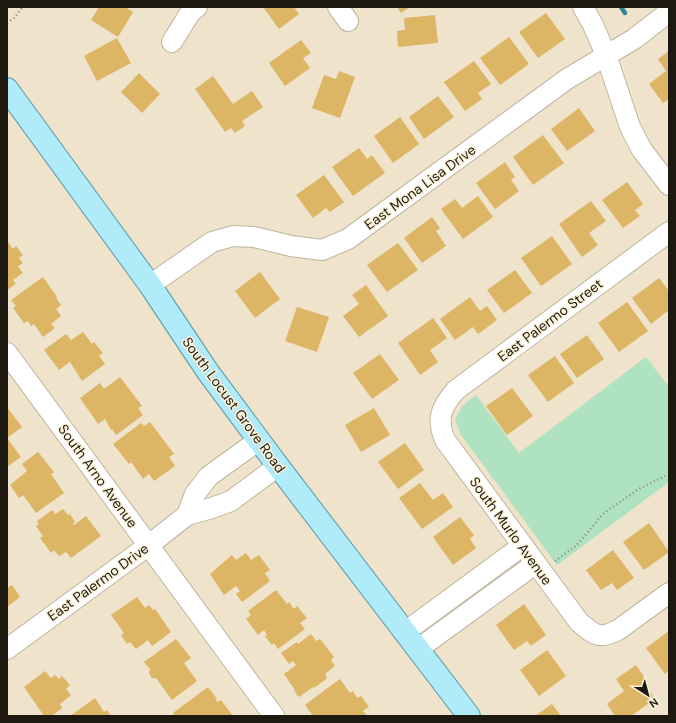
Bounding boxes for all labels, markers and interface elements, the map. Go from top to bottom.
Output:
street label: East Mona Lisa Drive [361,141,479,233]
street label: East Palermo Street [494,275,606,365]
street label: South Locust Grove Road [179,333,289,477]
street label: South Arno Avenue [54,421,142,531]
street label: South Murlo Avenue [466,473,556,589]
street label: East Palermo Drive [44,539,152,625]
north arrow [628,675,668,715]
text: N [647,695,661,711]

